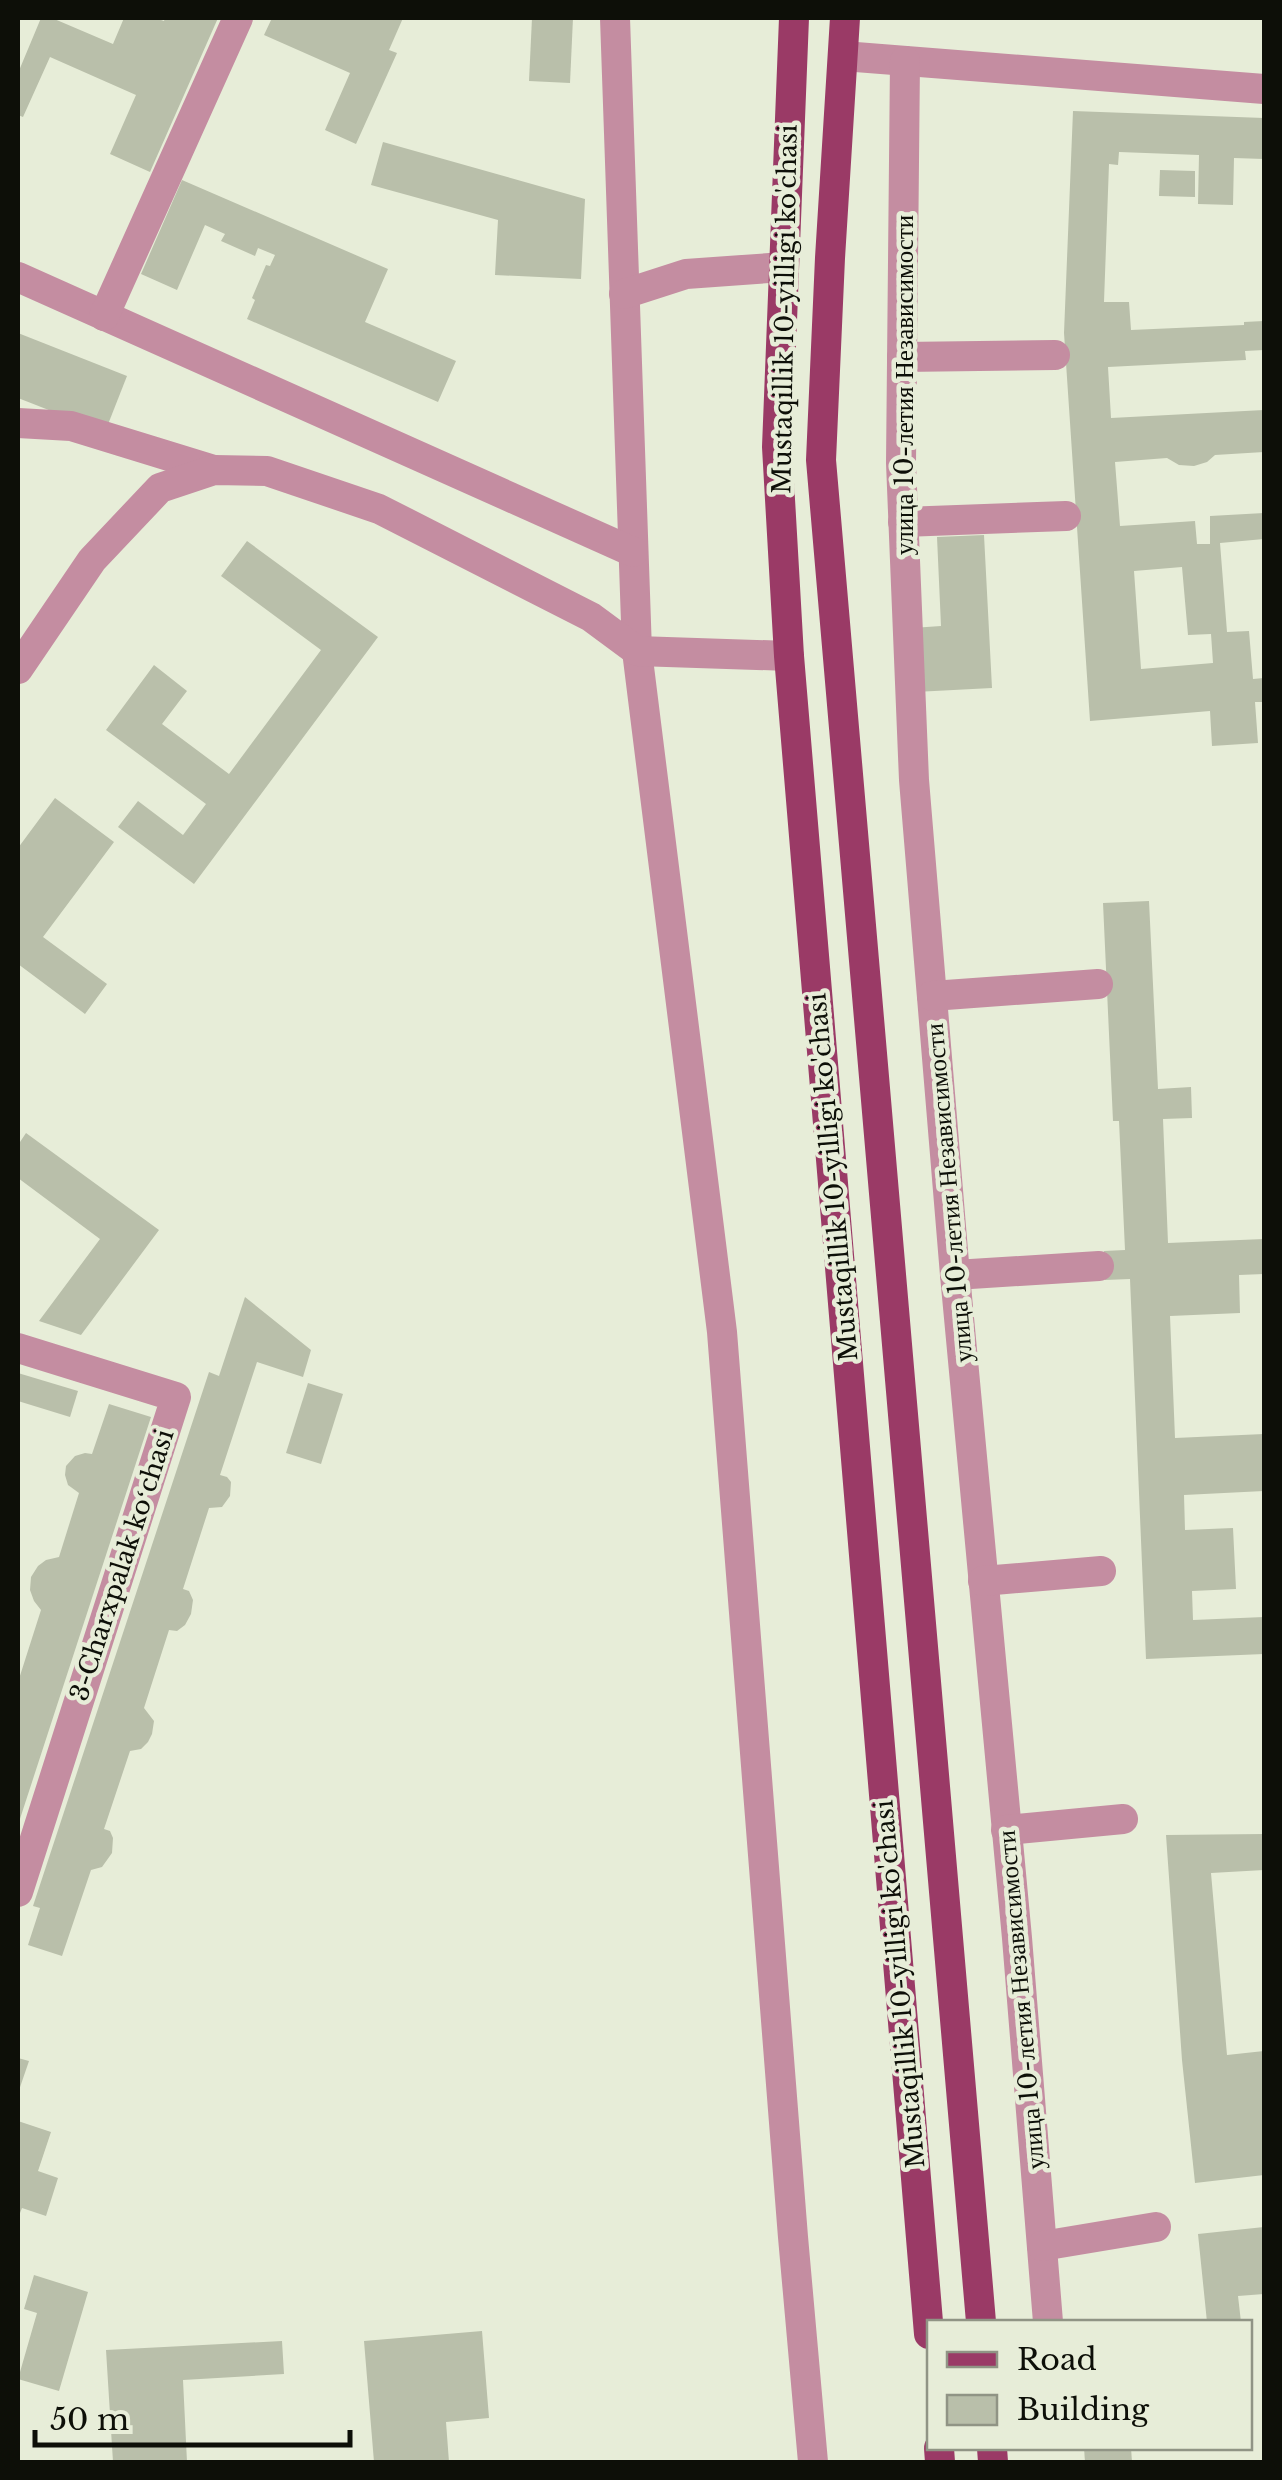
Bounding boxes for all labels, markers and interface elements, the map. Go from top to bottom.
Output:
street label: Mustaqillik 10-yilligi ko'chasi [766,123,804,494]
street label: улица 10-летия Независимости [889,215,920,555]
street label: Mustaqillik 10-yilligi ko'chasi [801,991,865,1362]
street label: улица 10-летия Независимости [919,1022,979,1364]
street label: 3-Charxpalak koʻchasi [63,1425,181,1705]
street label: Mustaqillik 10-yilligi ko'chasi [868,1798,932,2169]
street label: улица 10-летия Независимости [991,1829,1051,2171]
legend [927,2320,1252,2450]
text: Road [1017,2341,1097,2378]
scale bar [35,2385,350,2447]
text: Building [1017,2391,1150,2428]
text: 50 m [50,2401,129,2438]

